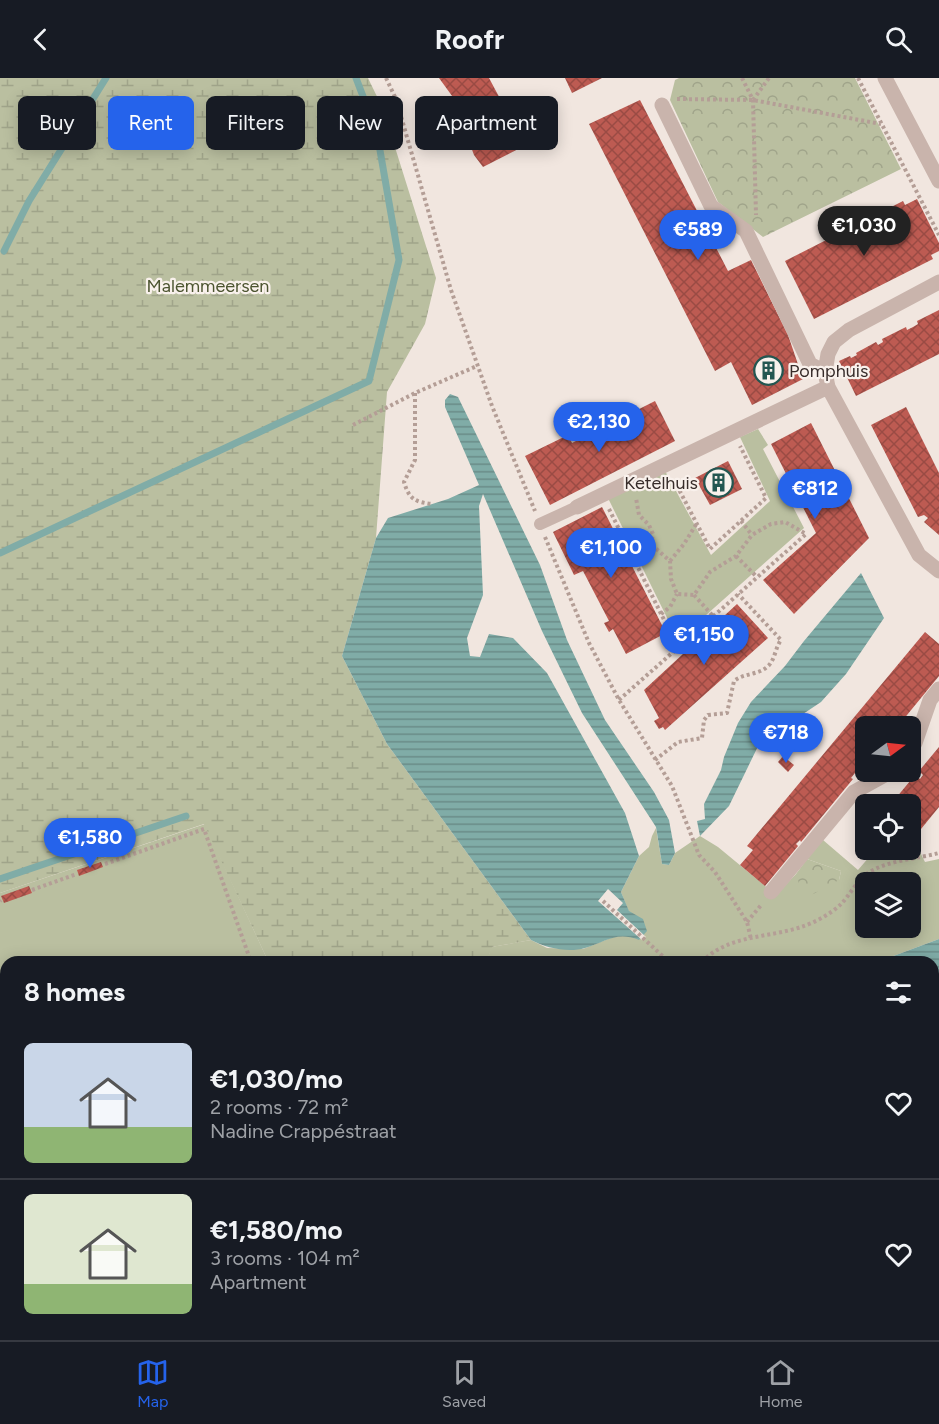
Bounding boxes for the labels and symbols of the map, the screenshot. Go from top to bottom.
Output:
pin: €1,030 [815,206,913,257]
pin: €589 [662,210,734,261]
park label: Malemmeersen [147,275,269,297]
building icon: Pomphuis [752,355,784,387]
place label: Pomphuis [789,360,868,382]
pin: €2,130 [550,402,648,453]
building icon: Ketelhuis [703,467,735,499]
pin: €812 [779,469,851,520]
place label: Ketelhuis [624,472,698,494]
pin: €1,100 [562,528,660,579]
pin: €1,150 [655,615,753,666]
pin: €718 [750,713,822,764]
north arrow [855,716,921,782]
pin: €1,580 [41,818,139,869]

